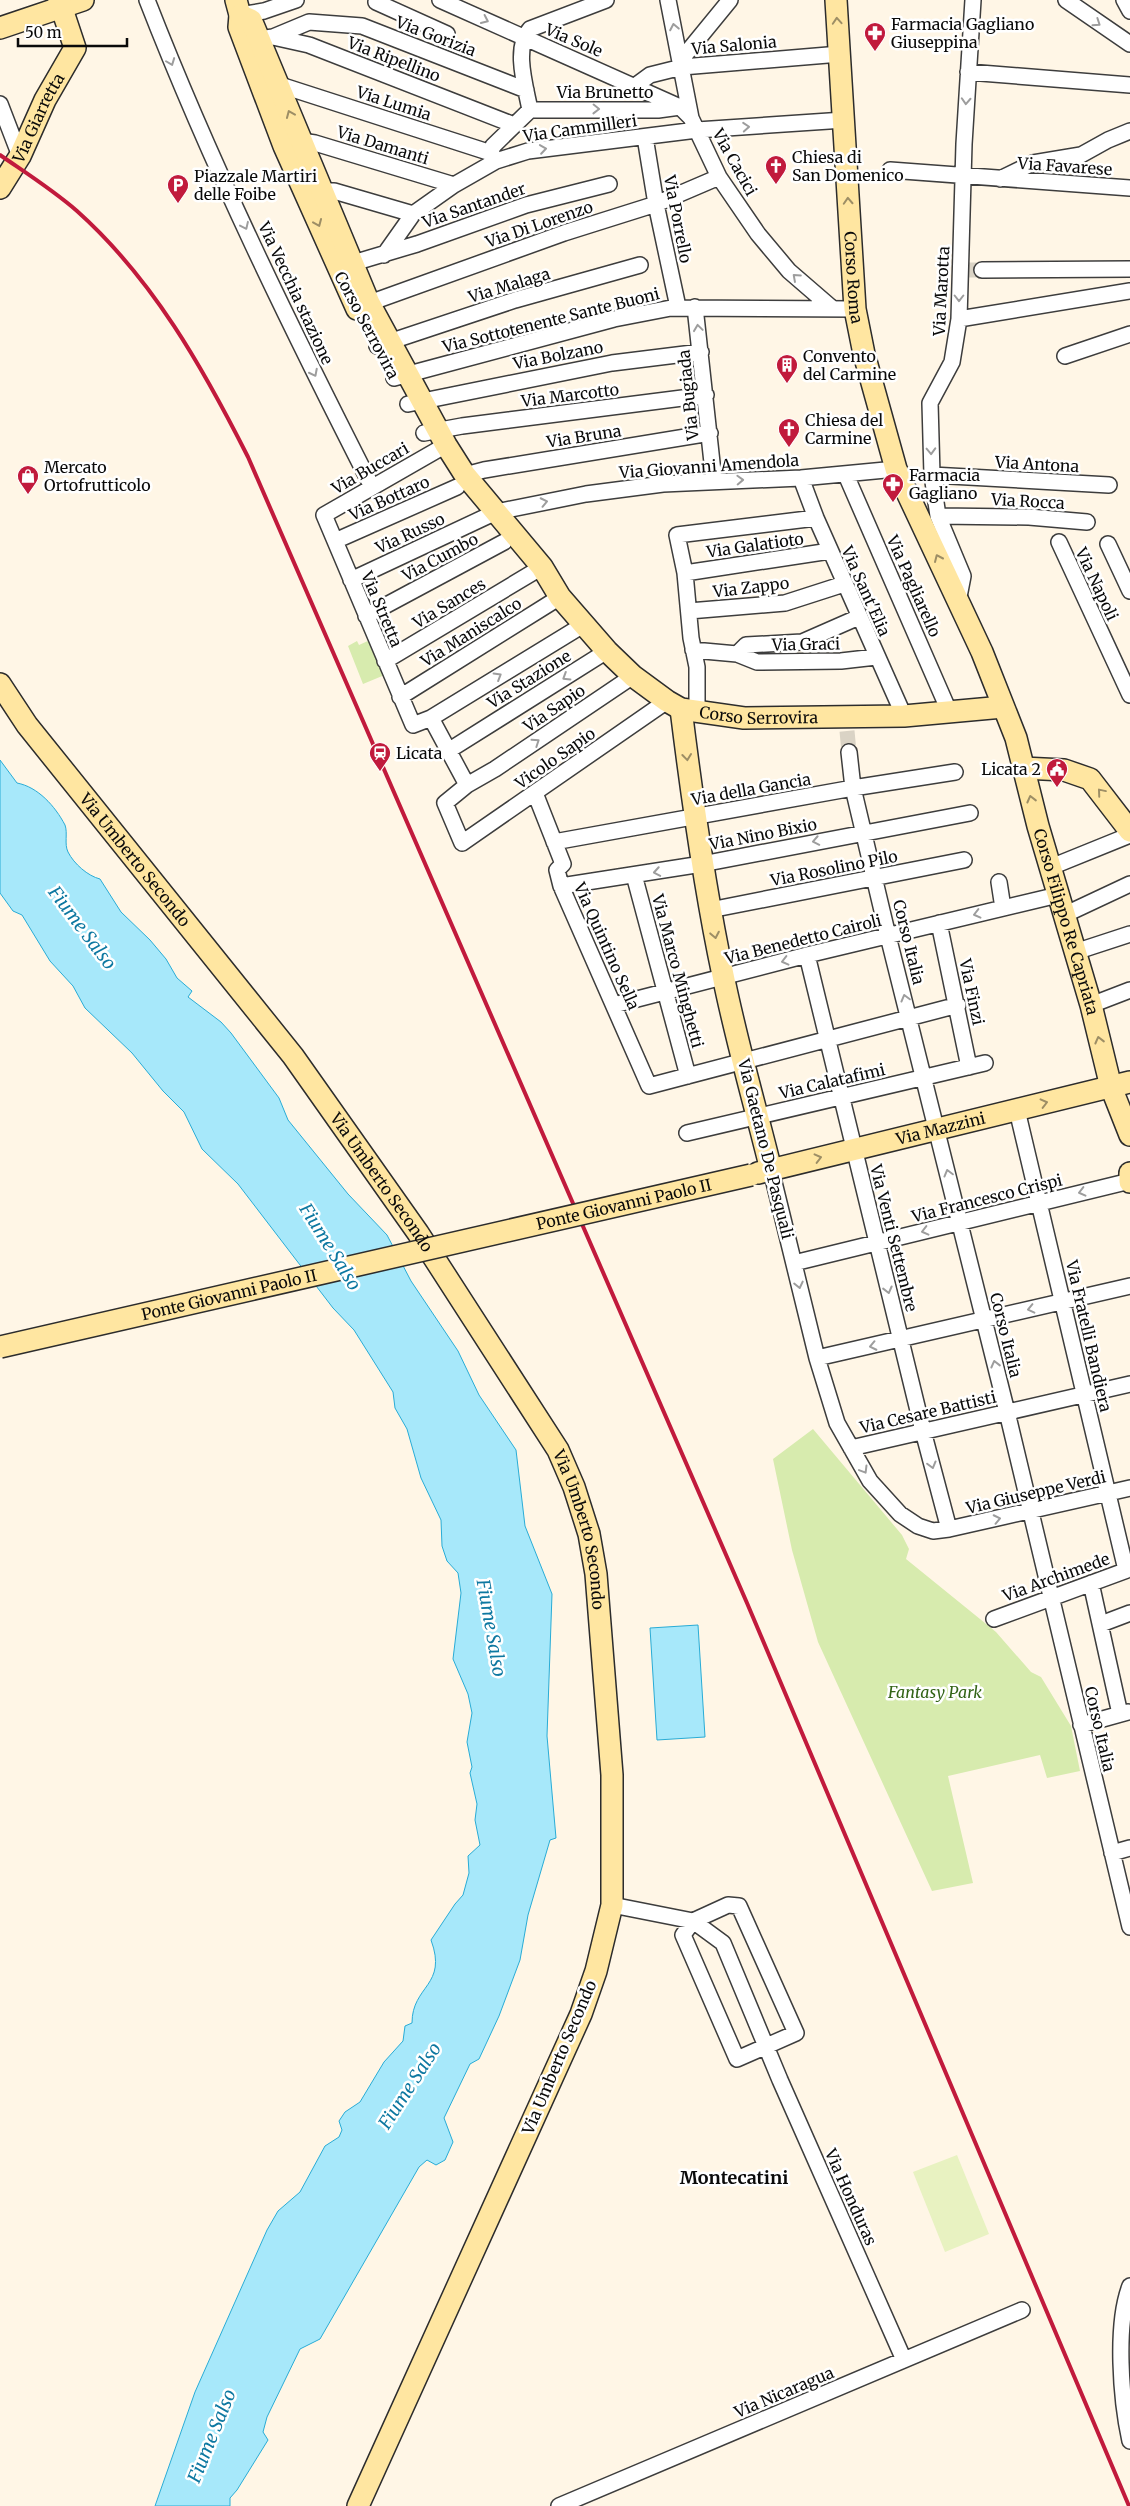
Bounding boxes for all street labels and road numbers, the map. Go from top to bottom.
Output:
street label: Via Gorizia [392,11,479,61]
street label: Via Sole [541,19,606,61]
street label: Via Salonia [690,31,778,59]
street label: Via Ripellino [344,32,443,86]
street label: Via Giarretta [8,69,69,167]
street label: Via Lumia [353,81,434,125]
street label: Via Brunetto [556,82,653,102]
street label: Via Cammilleri [521,110,638,146]
street label: Via Damanti [334,121,431,168]
street label: Via Cacici [708,124,762,199]
street label: Via Favarese [1016,153,1113,179]
street label: Via Porrello [660,172,696,265]
street label: Via Santander [419,178,528,232]
street label: Via Di Lorenzo [482,196,595,252]
street label: Via Vecchia stazione [254,218,338,368]
street label: Corso Roma [840,231,868,326]
street label: Via Marotta [929,245,953,337]
street label: Via Malaga [465,263,553,307]
street label: Corso Serrovira [330,268,404,382]
street label: Via Sottotenente Sante Buoni [439,283,662,357]
street label: Via Bolzano [510,337,605,374]
street label: Via Bugiada [673,348,703,442]
street label: Via Marcotto [519,379,620,411]
street label: Via Bruna [544,420,623,452]
street label: Via Buccari [327,438,412,499]
street label: Via Giovanni Amendola [617,450,800,482]
street label: Via Antona [993,452,1080,476]
street label: Via Bottaro [345,471,432,525]
street label: Via Rocca [990,489,1066,513]
street label: Via Russo [371,508,448,558]
street label: Via Galatioto [704,528,805,562]
street label: Via Cumbo [398,529,481,586]
street label: Via Pagliarello [882,531,945,640]
street label: Via Sant'Elia [837,542,895,640]
street label: Via Napoli [1071,543,1123,624]
street label: Via Stretta [357,567,407,650]
street label: Via Zappo [711,572,790,602]
street label: Via Sances [408,573,489,633]
street label: Via Maniscalco [416,593,525,671]
street label: Via Graci [771,633,840,655]
street label: Via Stazione [483,645,574,713]
street label: Via Sapio [518,680,589,737]
street label: Corso Serrovira [698,702,819,728]
street label: Vicolo Sapio [510,723,599,794]
street label: Via della Gancia [689,769,813,810]
street label: Via Umberto Secondo [75,788,195,930]
street label: Via Nino Bixio [707,814,818,854]
street label: Corso Filippo Re Capriata [1029,826,1103,1017]
street label: Via Rosolino Pilo [768,846,899,890]
street label: Via Quintino Sella [570,878,644,1013]
street label: Via Marco Minghetti [648,891,708,1050]
street label: Corso Italia [889,898,929,987]
street label: Via Benedetto Cairoli [722,910,883,968]
street label: Via Finzi [955,956,989,1027]
street label: Via Gaetano De Pasquali [734,1056,798,1241]
street label: Via Calatafimi [776,1059,887,1103]
street label: Via Umberto Secondo [326,1108,437,1255]
street label: Via Mazzini [893,1108,987,1149]
street label: Via Venti Settembre [866,1161,922,1314]
street label: Via Francesco Crispi [909,1170,1064,1227]
street label: Ponte Giovanni Paolo II [534,1174,714,1234]
street label: Via Fratelli Bandiera [1062,1257,1116,1414]
street label: Ponte Giovanni Paolo II [139,1265,319,1324]
street label: Corso Italia [986,1291,1026,1380]
street label: Via Cesare Battisti [857,1387,998,1438]
street label: Via Umberto Secondo [549,1446,609,1610]
street label: Via Giuseppe Verdi [963,1466,1108,1518]
street label: Via Archimede [999,1548,1112,1606]
street label: Corso Italia [1081,1685,1120,1774]
street label: Via Umberto Secondo [517,1977,600,2138]
street label: Via Honduras [820,2145,881,2249]
street label: Via Nicaragua [730,2362,837,2422]

